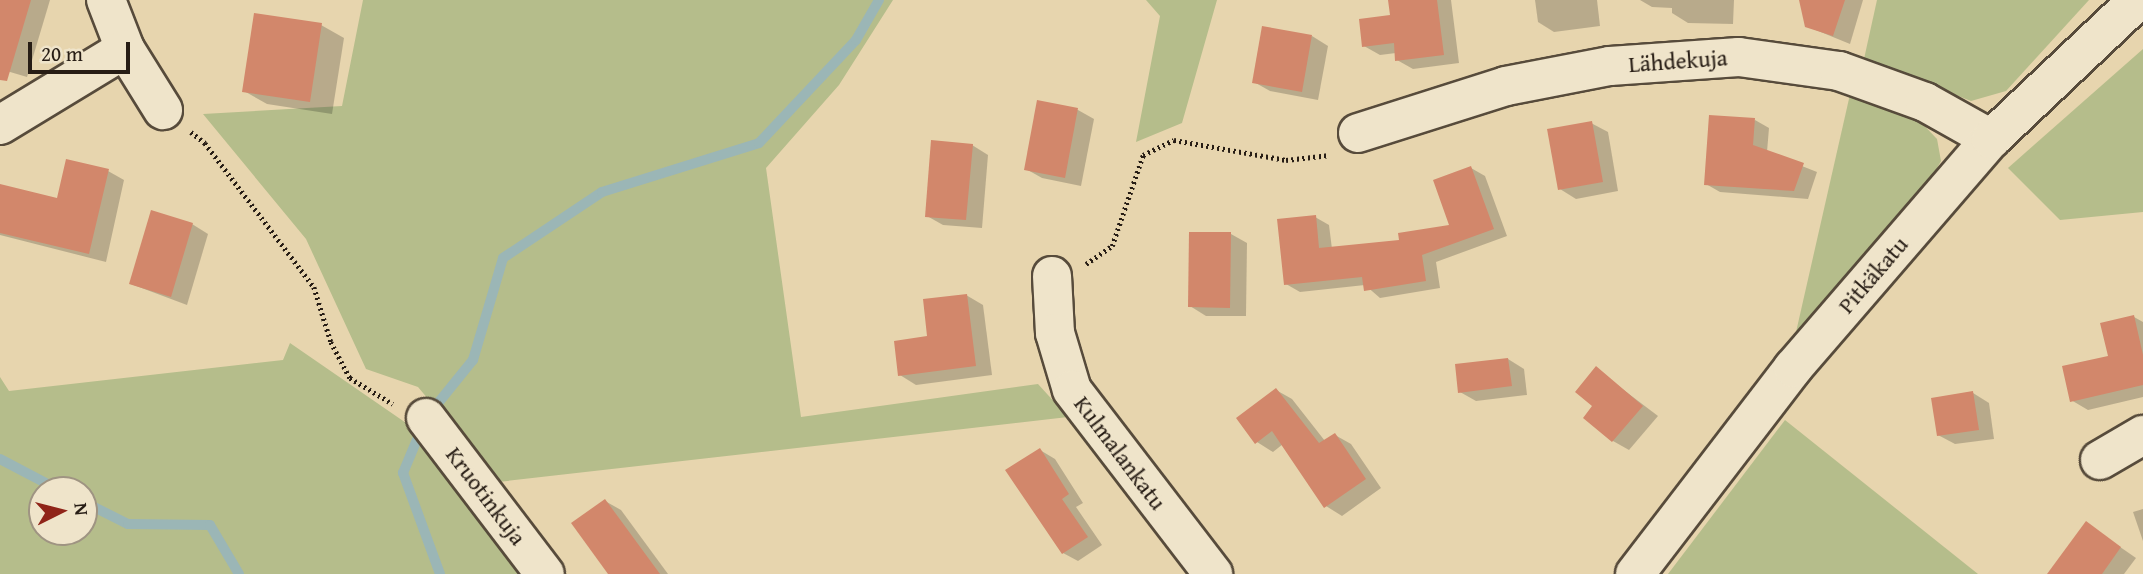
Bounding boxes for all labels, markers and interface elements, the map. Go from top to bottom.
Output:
scale bar [32,28,133,72]
text: 20 m [41,38,83,69]
street label: Lähdekuja [1628,44,1728,78]
street label: Pitkäkatu [1832,231,1914,319]
street label: Kulmalankatu [1068,391,1172,515]
street label: Kruotinkuja [440,441,532,551]
north arrow [28,476,98,546]
text: N [67,501,96,517]

